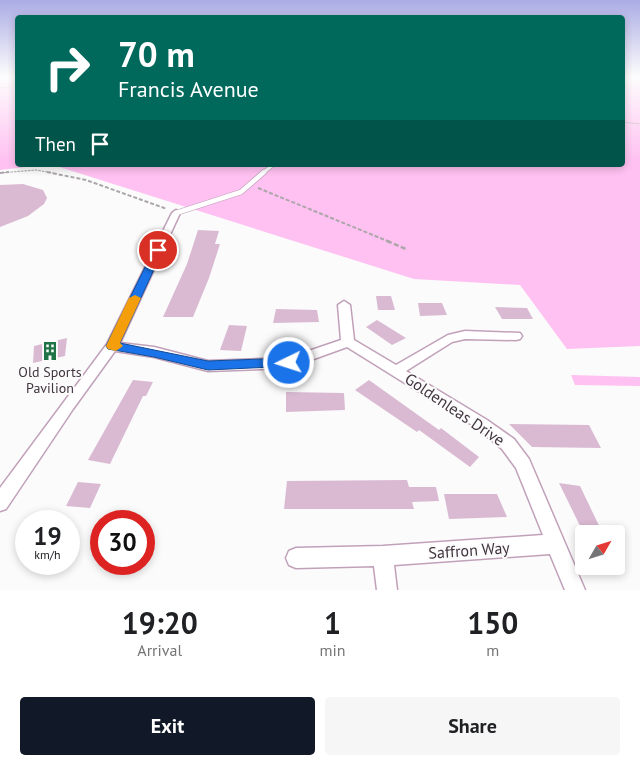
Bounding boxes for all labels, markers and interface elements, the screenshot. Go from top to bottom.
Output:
text: 70 m [118,31,195,77]
icon: right [35,35,100,100]
text: Francis Avenue [118,75,259,103]
icon: arrive [86,130,114,158]
text: Then [35,132,76,156]
pin [137,229,179,271]
icon: arrive [144,236,172,264]
position arrow [262,336,314,388]
building icon: Old Sports Pavilion [39,340,61,362]
place label: Old Sports Pavilion [18,363,82,397]
street label: Goldenleas Drive [401,368,509,450]
speed limit sign: 30 [90,510,155,575]
text: 19 [33,520,62,552]
north arrow [575,525,625,575]
map controls [575,525,625,575]
street label: Saffron Way [428,537,511,563]
text: km/h [34,547,61,562]
text: 19:20 [122,603,198,642]
text: 1 [324,603,341,642]
text: 150 [467,603,518,642]
text: Arrival [137,640,182,660]
text: min [320,640,346,660]
text: m [486,640,499,660]
button: Exit [20,697,315,755]
button: Share [325,697,620,755]

